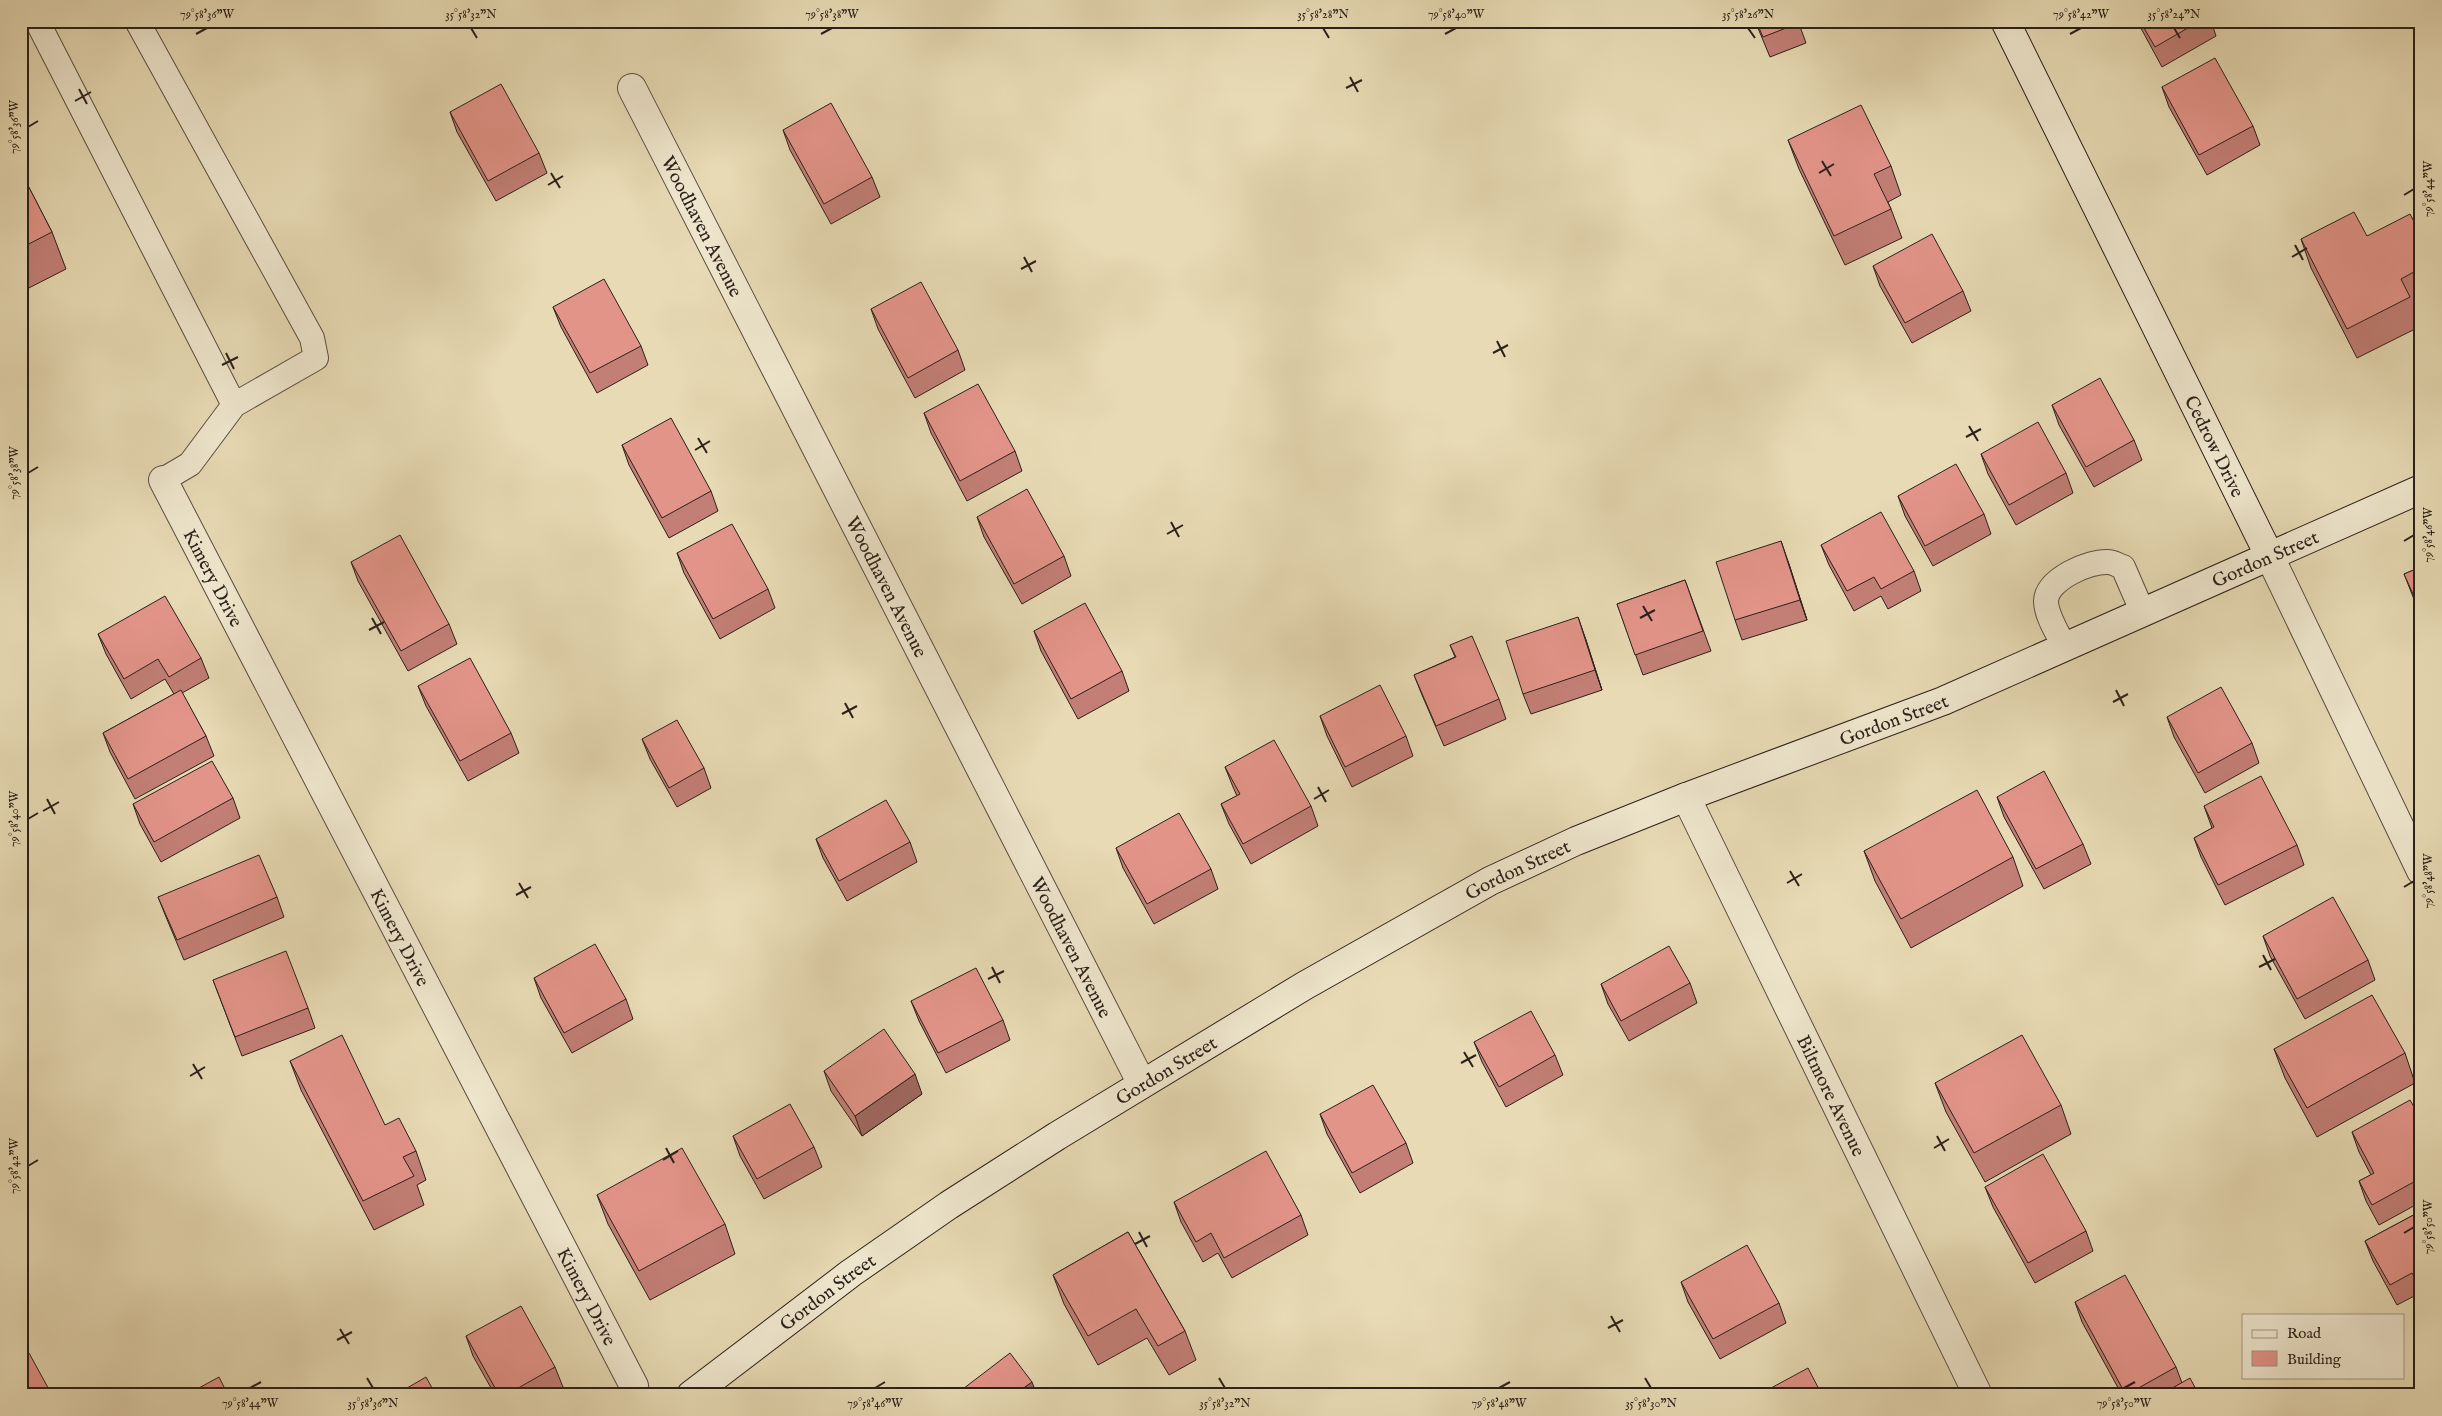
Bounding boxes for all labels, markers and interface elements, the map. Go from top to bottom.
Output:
text: 79°58'36"W [180,7,235,22]
text: 35°58'32"N [445,7,497,22]
text: 79°58'38"W [805,7,859,22]
text: 35°58'28"N [1297,7,1349,22]
text: 79°58'40"W [1428,7,1485,22]
text: 35°58'26"N [1722,7,1775,22]
text: 79°58'42"W [2053,7,2110,22]
text: 35°58'24"N [2148,7,2201,22]
text: 79°58'36"W [7,99,22,154]
street label: Woodhaven Avenue [655,152,747,302]
text: 79°58'44"W [2421,160,2436,217]
street label: Cedrow Drive [2178,392,2249,502]
text: 79°58'38"W [7,446,22,500]
text: 79°58'46"W [2421,507,2436,563]
street label: Woodhaven Avenue [839,513,932,662]
street label: Kimery Drive [177,526,247,632]
street label: Gordon Street [2209,526,2323,594]
street label: Gordon Street [1836,690,1953,753]
text: 79°58'40"W [7,790,22,847]
street label: Gordon Street [1461,835,1575,907]
text: 79°58'48"W [2421,853,2436,909]
street label: Woodhaven Avenue [1024,873,1116,1023]
street label: Kimery Drive [363,885,434,991]
street label: Gordon Street [1112,1031,1222,1111]
street label: Biltmore Avenue [1790,1032,1870,1161]
text: 79°58'42"W [7,1137,22,1194]
text: 79°58'50"W [2421,1199,2436,1254]
street label: Kimery Drive [550,1244,621,1350]
street label: Gordon Street [776,1249,881,1337]
legend [2242,1314,2404,1378]
text: Road [2287,1324,2322,1343]
text: Building [2287,1350,2342,1369]
text: 79°58'44"W [222,1396,279,1411]
text: 35°58'36"N [348,1396,399,1411]
text: 79°58'46"W [847,1396,903,1411]
text: 35°58'32"N [1199,1396,1251,1411]
text: 79°58'48"W [1471,1396,1527,1411]
text: 35°58'30"N [1625,1396,1677,1411]
text: 79°58'50"W [2097,1396,2152,1411]

